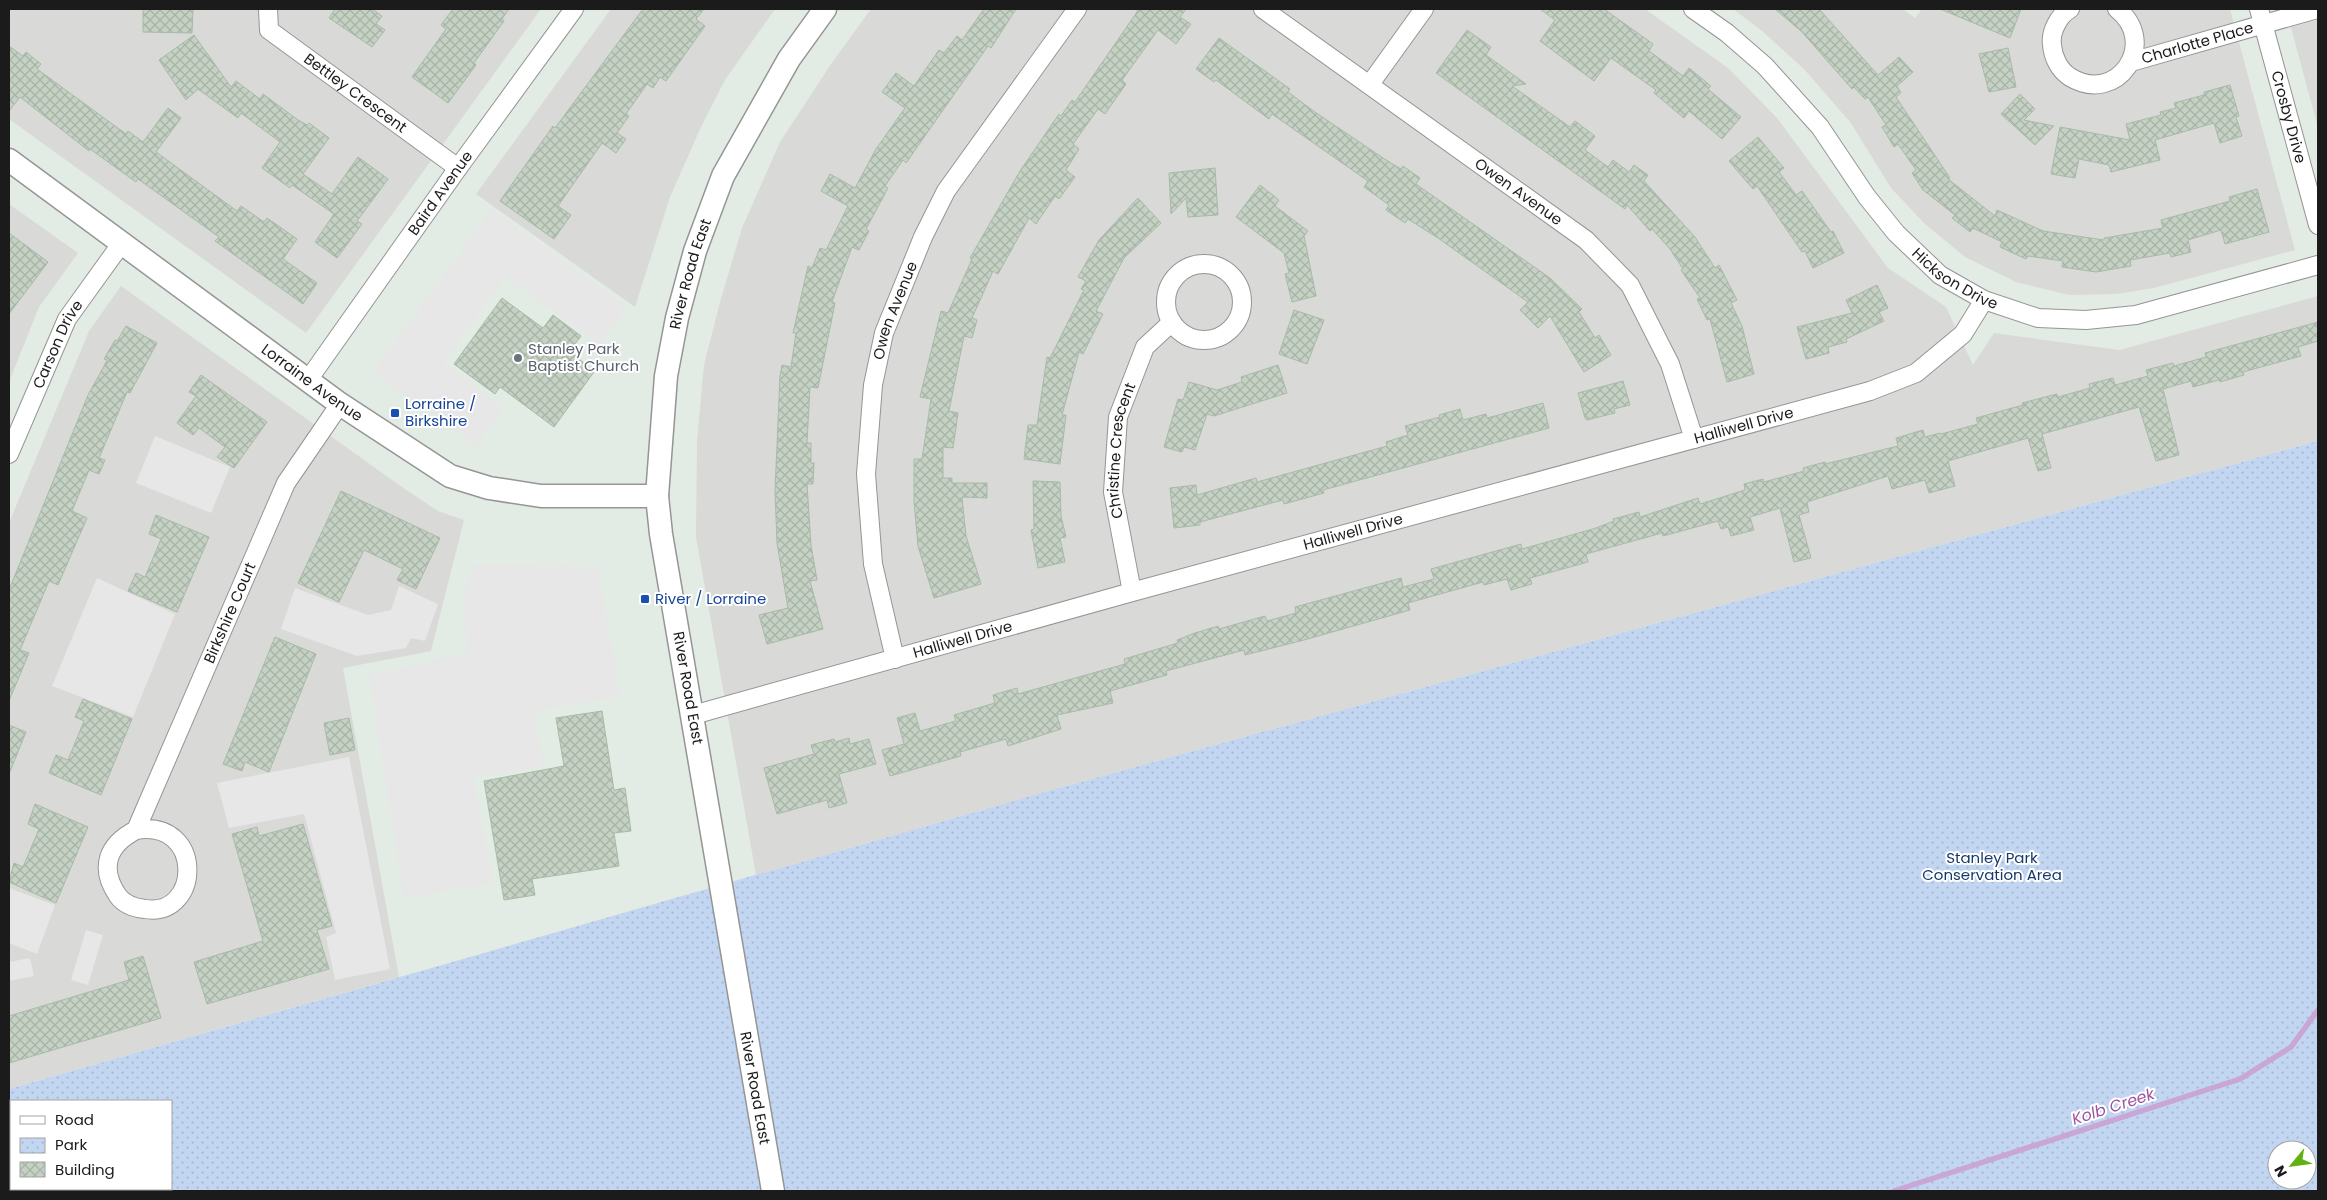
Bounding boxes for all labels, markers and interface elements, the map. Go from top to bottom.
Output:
street label: Charlotte Place [2139,17,2256,69]
street label: Bettley Crescent [300,48,411,137]
street label: Crosby Drive [2266,68,2312,165]
street label: Baird Avenue [403,146,477,239]
street label: Owen Avenue [1471,153,1567,230]
street label: River Road East [664,216,716,331]
street label: Hickson Drive [1908,243,2001,314]
street label: Owen Avenue [868,258,922,361]
street label: Carson Drive [27,295,87,392]
place label: Stanley Park Baptist Church [528,338,639,376]
street label: Lorraine Avenue [257,339,367,426]
marker: Stanley Park Baptist Church [512,352,524,364]
street label: Christine Crescent [1102,379,1140,521]
place label: Lorraine / Birkshire [405,393,476,431]
street label: Halliwell Drive [1692,401,1796,448]
marker: Lorraine / Birkshire [389,407,401,419]
street label: Halliwell Drive [1301,508,1405,555]
street label: Birkshire Court [198,559,260,667]
place label: River / Lorraine [655,588,766,609]
marker: River / Lorraine [639,593,651,605]
street label: Halliwell Drive [910,615,1015,663]
street label: River Road East [668,630,709,746]
park label: Stanley Park Conservation Area [1922,847,2062,885]
street label: River Road East [735,1030,776,1146]
water label: Kolb Creek [2069,1082,2158,1131]
legend [10,1100,172,1190]
text: Road [55,1109,94,1130]
text: Park [55,1134,87,1155]
north arrow [2267,1140,2317,1190]
text: Building [55,1159,115,1180]
text: N [2269,1162,2292,1181]

